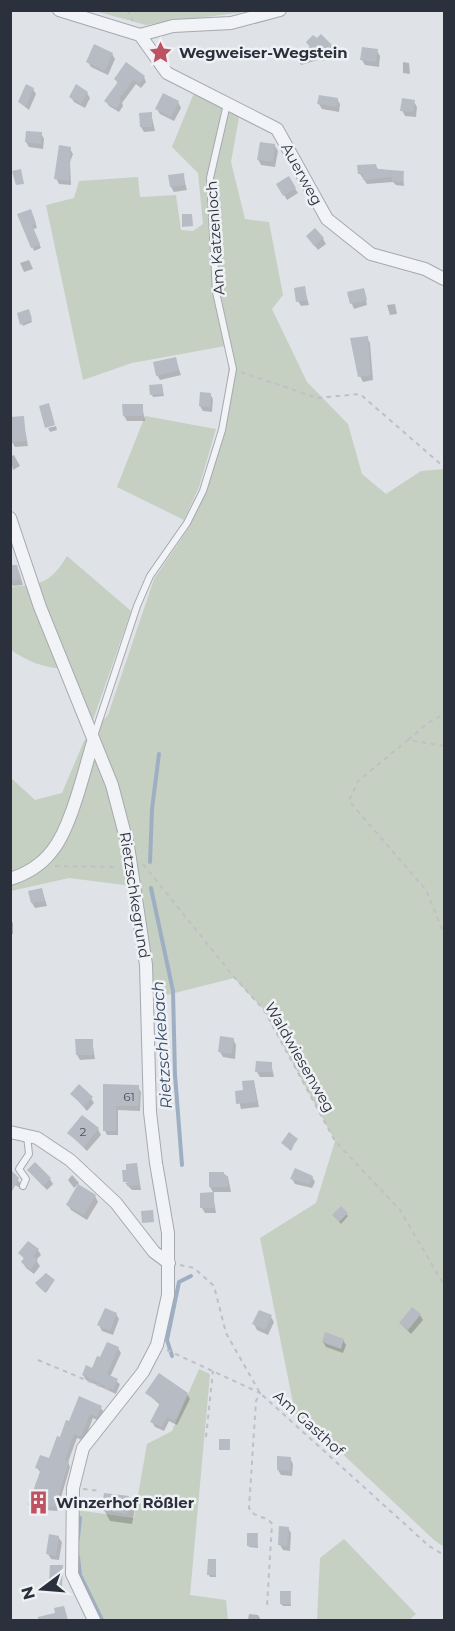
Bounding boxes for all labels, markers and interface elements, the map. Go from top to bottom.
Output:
place icon: Wegweiser-Wegstein [148,39,174,65]
place label: Wegweiser-Wegstein [179,43,348,62]
street label: Auerweg [277,140,327,208]
street label: Am Katzenloch [202,180,228,296]
street label: Rietzschkegrund [116,830,154,960]
water label: Rietzschkebach [148,981,176,1109]
street label: Waldwiesenweg [261,999,339,1115]
house number: 61 [123,1089,135,1104]
house number: 2 [80,1124,87,1139]
street label: Am Gasthof [270,1386,349,1460]
building icon: Winzerhof Rößler [25,1489,51,1515]
place label: Winzerhof Rößler [56,1493,195,1512]
north arrow [12,1559,72,1619]
text: N [17,1584,39,1602]

